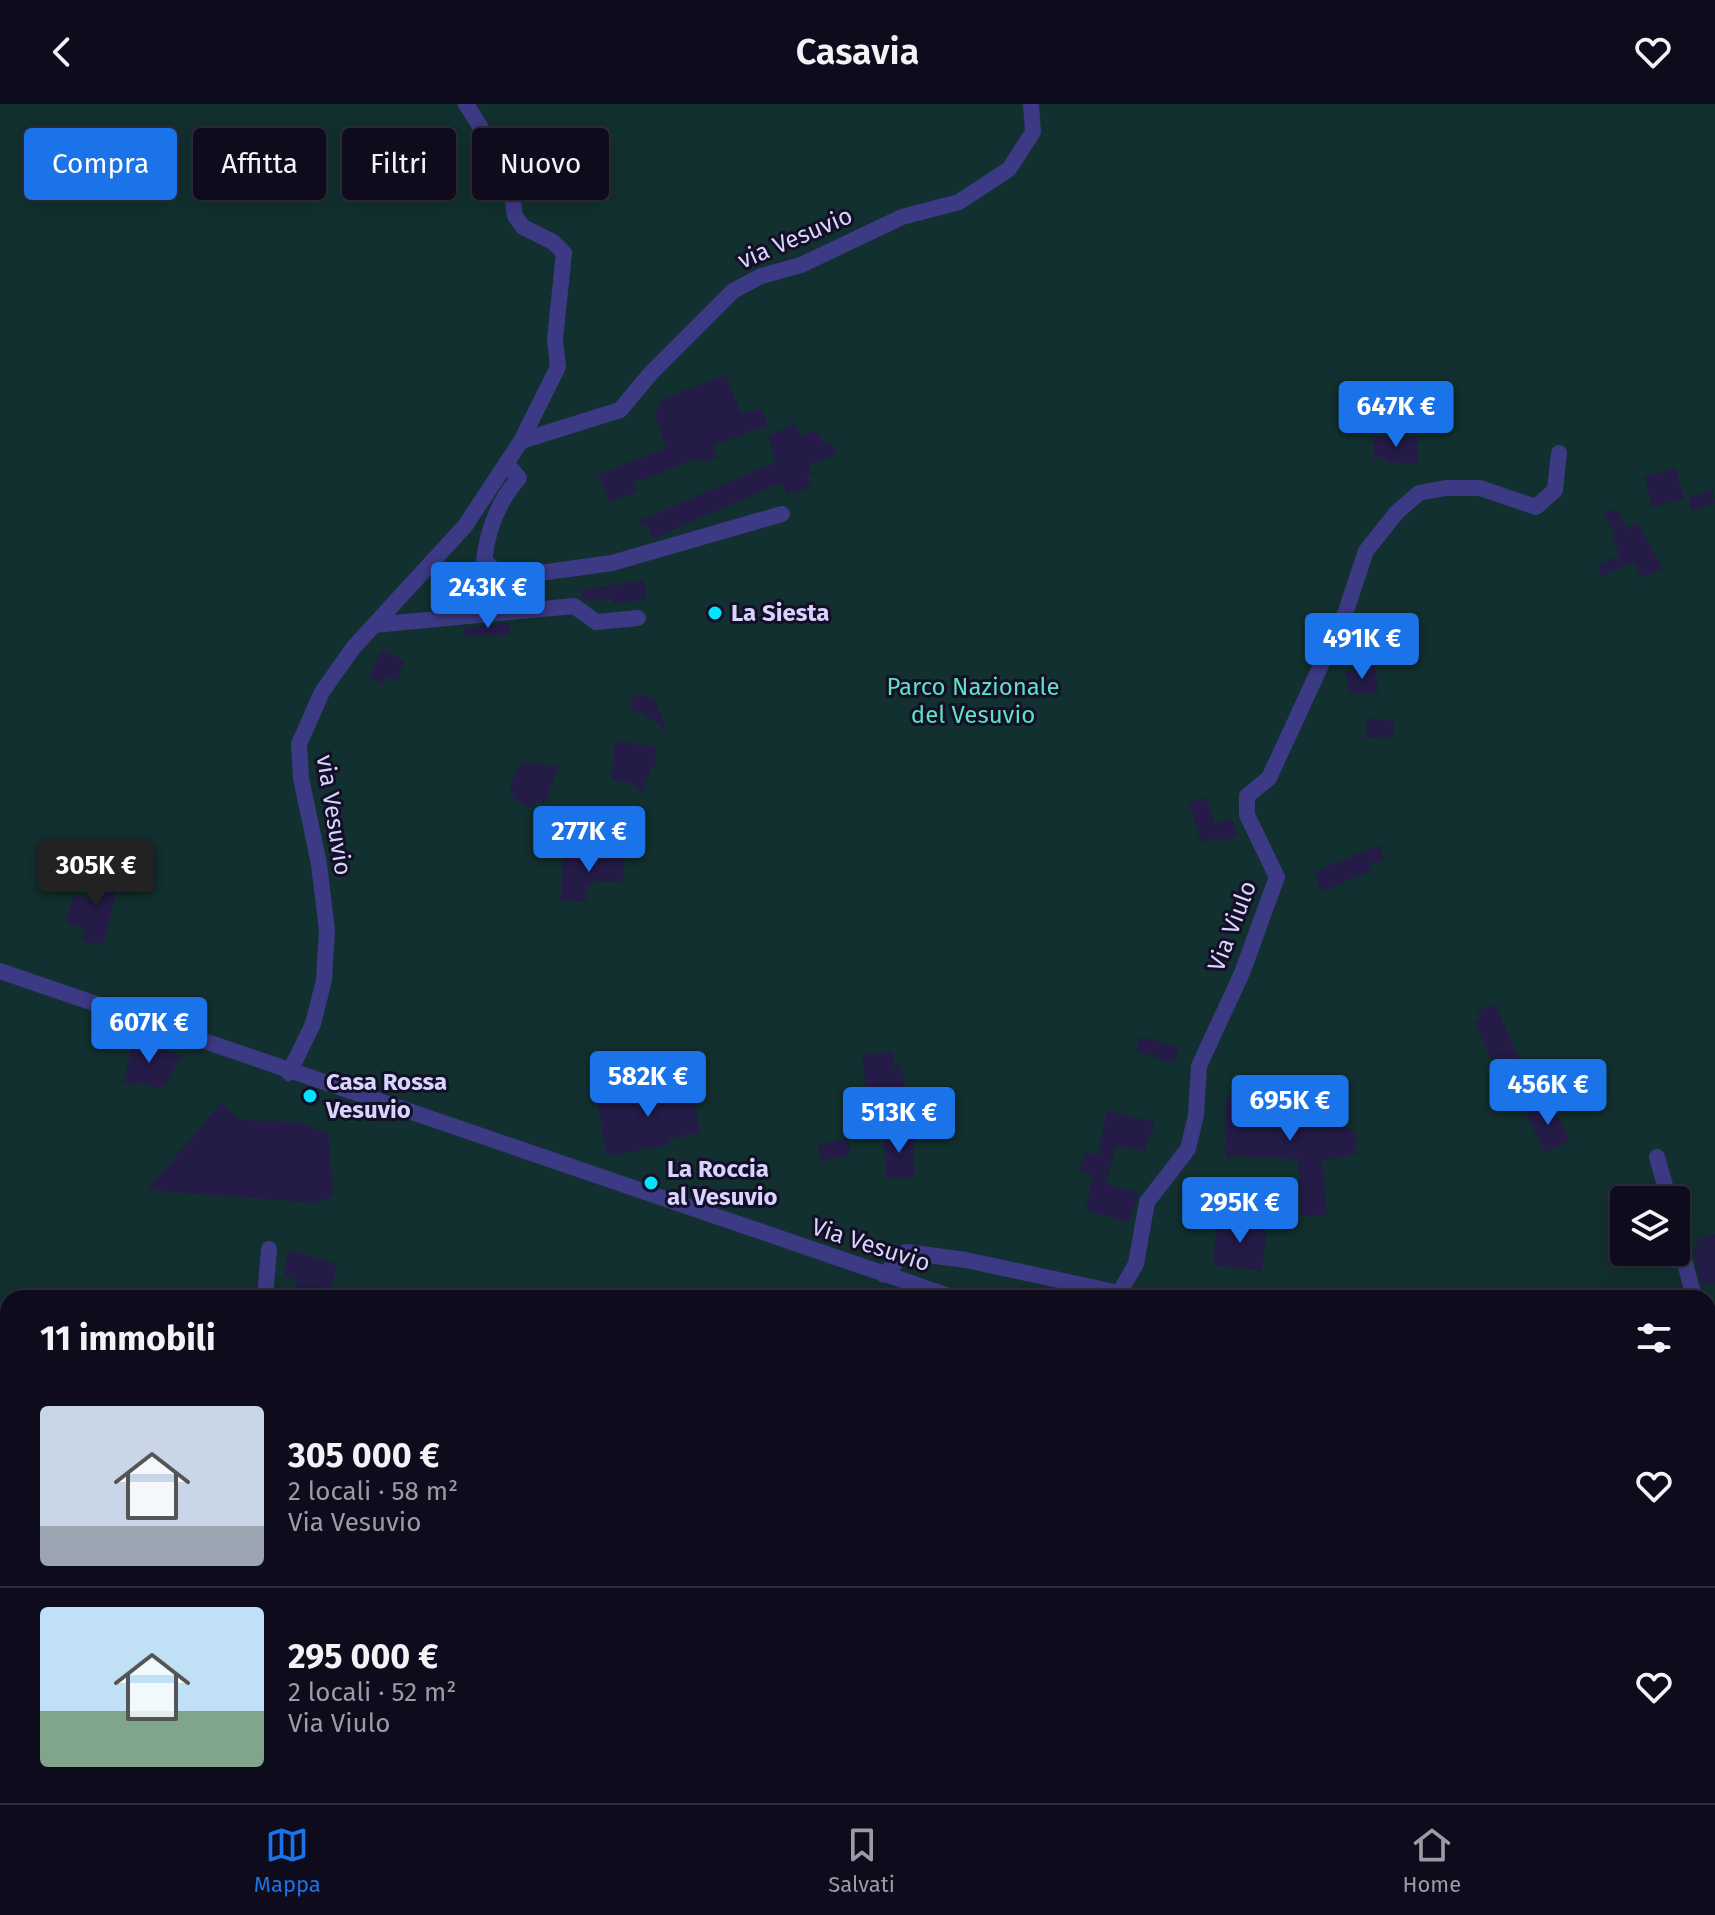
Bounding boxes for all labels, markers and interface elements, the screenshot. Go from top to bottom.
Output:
icon: back [40,30,84,74]
text: Casavia [796,30,919,74]
icon: heart [1631,30,1675,74]
chip: Compra [24,128,177,200]
chip: Affitta [193,128,326,200]
chip: Filtri [342,128,456,200]
chip: Nuovo [472,128,609,200]
street label: via Vesuvio [734,201,856,275]
pin: 647K € [1331,381,1461,449]
text: 647K € [1357,391,1435,422]
pin: 243K € [423,562,553,630]
text: 243K € [449,572,527,603]
place label: La Siesta [731,599,829,627]
marker: La Siesta [706,604,724,622]
pin: 491K € [1297,613,1427,681]
text: 491K € [1323,623,1401,654]
park label: Parco Nazionale del Vesuvio [886,673,1060,729]
street label: via Vesuvio [311,753,357,877]
pin: 277K € [524,806,654,874]
text: 277K € [551,816,627,847]
pin: 305K € [31,840,161,908]
text: 305K € [56,850,136,881]
street label: Via Viulo [1202,877,1262,975]
pin: 607K € [84,997,214,1065]
text: 607K € [109,1007,189,1038]
pin: 582K € [583,1051,713,1119]
pin: 456K € [1483,1059,1613,1127]
text: 582K € [608,1061,688,1092]
place label: Casa Rossa Vesuvio [325,1068,447,1124]
text: 456K € [1507,1069,1589,1100]
pin: 695K € [1225,1075,1355,1143]
text: 695K € [1250,1085,1330,1116]
marker: Casa Rossa Vesuvio [301,1087,319,1105]
pin: 513K € [834,1087,964,1155]
text: 513K € [861,1097,937,1128]
place label: La Roccia al Vesuvio [667,1155,777,1211]
marker: La Roccia al Vesuvio [642,1174,660,1192]
pin: 295K € [1175,1177,1305,1245]
map controls [1610,1186,1690,1266]
button: layers [1610,1186,1690,1266]
text: 295K € [1200,1187,1280,1218]
street label: Via Vesuvio [808,1213,934,1277]
icon: filters [1632,1316,1676,1360]
text: 11 immobili [40,1318,215,1359]
text: 305 000 € [288,1435,440,1476]
icon: home [104,1438,200,1534]
icon: heart [1632,1464,1676,1508]
text: 2 locali · 58 m² [288,1476,458,1507]
text: Via Vesuvio [288,1507,421,1538]
text: 295 000 € [288,1636,438,1677]
icon: home [104,1639,200,1735]
icon: heart [1632,1665,1676,1709]
text: 2 locali · 52 m² [288,1677,456,1708]
text: Via Viulo [288,1708,390,1739]
tab: Mappa [254,1823,321,1898]
tab: Salvati [828,1823,895,1898]
tab: Home [1403,1823,1461,1898]

